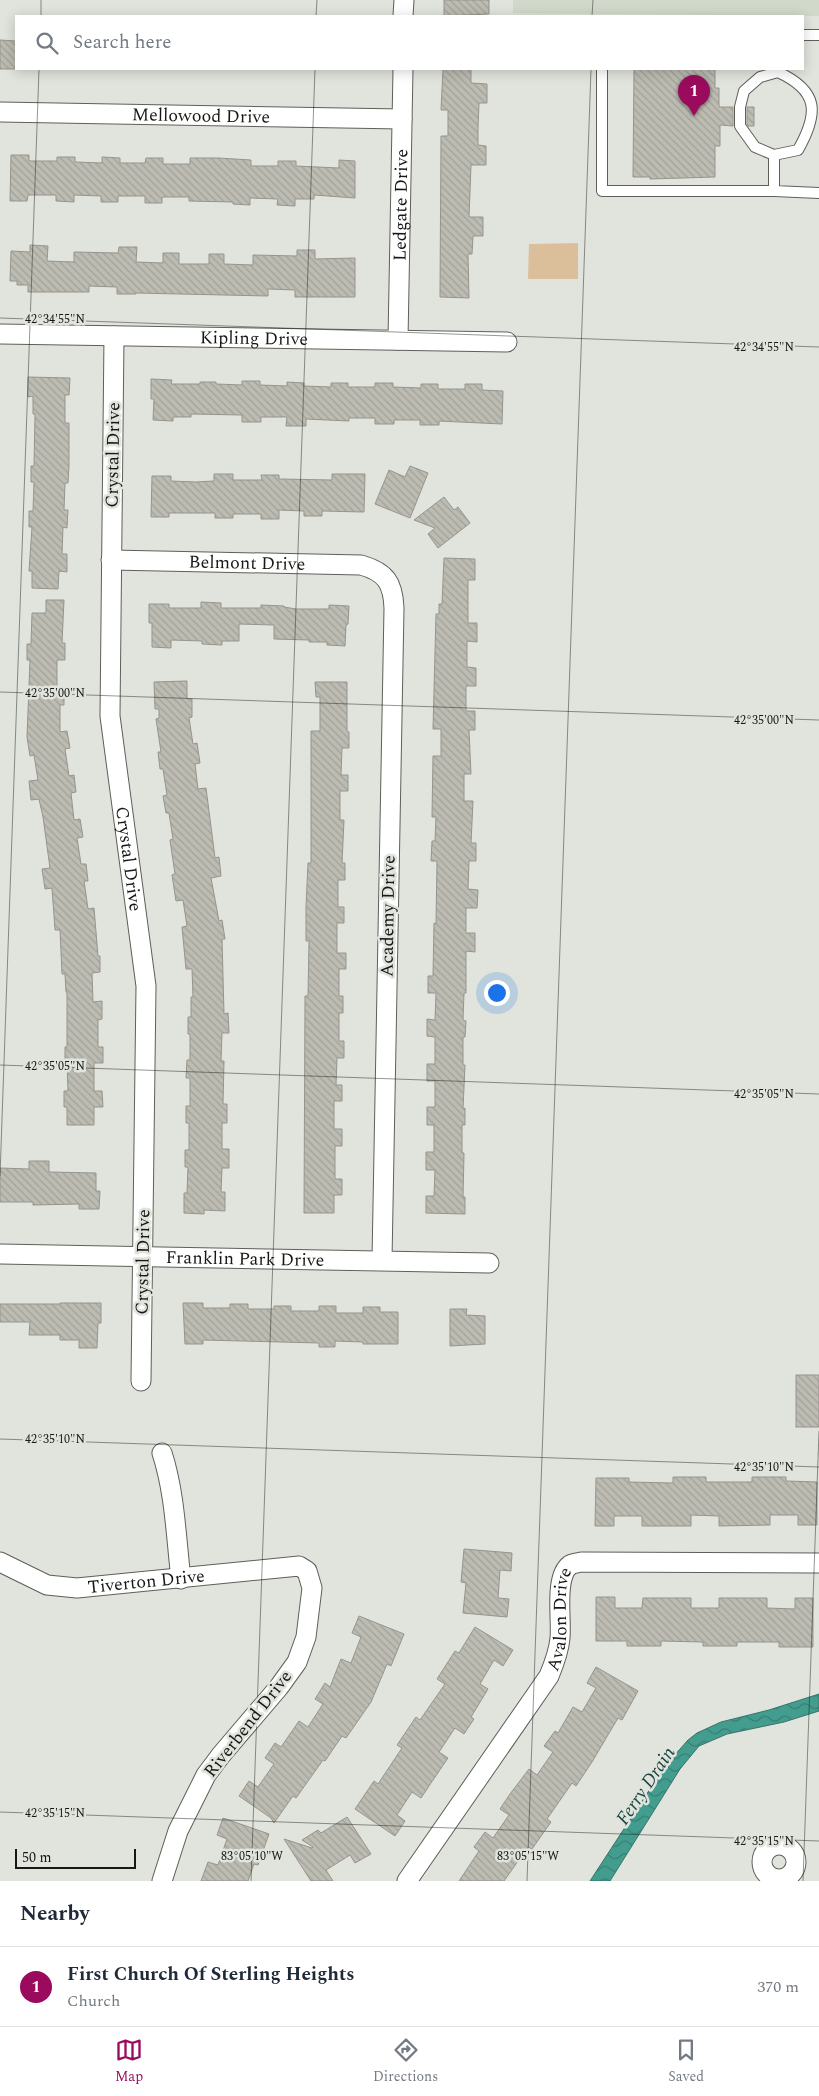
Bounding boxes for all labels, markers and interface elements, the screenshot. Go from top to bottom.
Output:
search box [15,15,804,70]
text: Search here [73,28,172,57]
icon: search [33,29,61,57]
pin: 1 [678,75,710,116]
street label: Mellowood Drive [132,101,270,130]
street label: Ledgate Drive [386,149,415,261]
text: 42°34'55"N [25,310,85,329]
street label: Kipling Drive [200,324,308,352]
text: 42°34'55"N [734,338,794,357]
street label: Crystal Drive [99,402,127,508]
street label: Belmont Drive [188,548,306,577]
text: 42°35'00"N [25,684,85,703]
text: 42°35'00"N [734,711,794,730]
street label: Crystal Drive [109,805,149,913]
street label: Academy Drive [373,855,403,977]
your location [484,980,510,1006]
text: 42°35'05"N [25,1057,85,1076]
text: 42°35'05"N [734,1085,794,1104]
street label: Crystal Drive [129,1209,157,1315]
street label: Franklin Park Drive [165,1244,325,1273]
text: 42°35'10"N [25,1430,85,1449]
text: 42°35'10"N [734,1458,794,1477]
street label: Tiverton Drive [86,1562,206,1600]
street label: Avalon Drive [539,1562,579,1675]
street label: Riverbend Drive [197,1664,299,1784]
water label: Ferry Drain [609,1741,683,1831]
text: 42°35'15"N [25,1804,85,1823]
text: 42°35'15"N [734,1832,794,1851]
scale bar [15,1846,136,1869]
text: 50 m [22,1847,52,1868]
text: 83°05'10"W [221,1847,283,1866]
text: 83°05'15"W [497,1847,559,1866]
text: Nearby [20,1898,90,1930]
text: First Church Of Sterling Heights [67,1960,355,1989]
text: 1 [32,1975,40,1999]
text: 370 m [757,1975,799,1999]
text: Church [67,1989,120,2013]
tab: Map [115,2036,143,2087]
tab: Directions [373,2036,438,2087]
tab: Saved [668,2036,704,2087]

